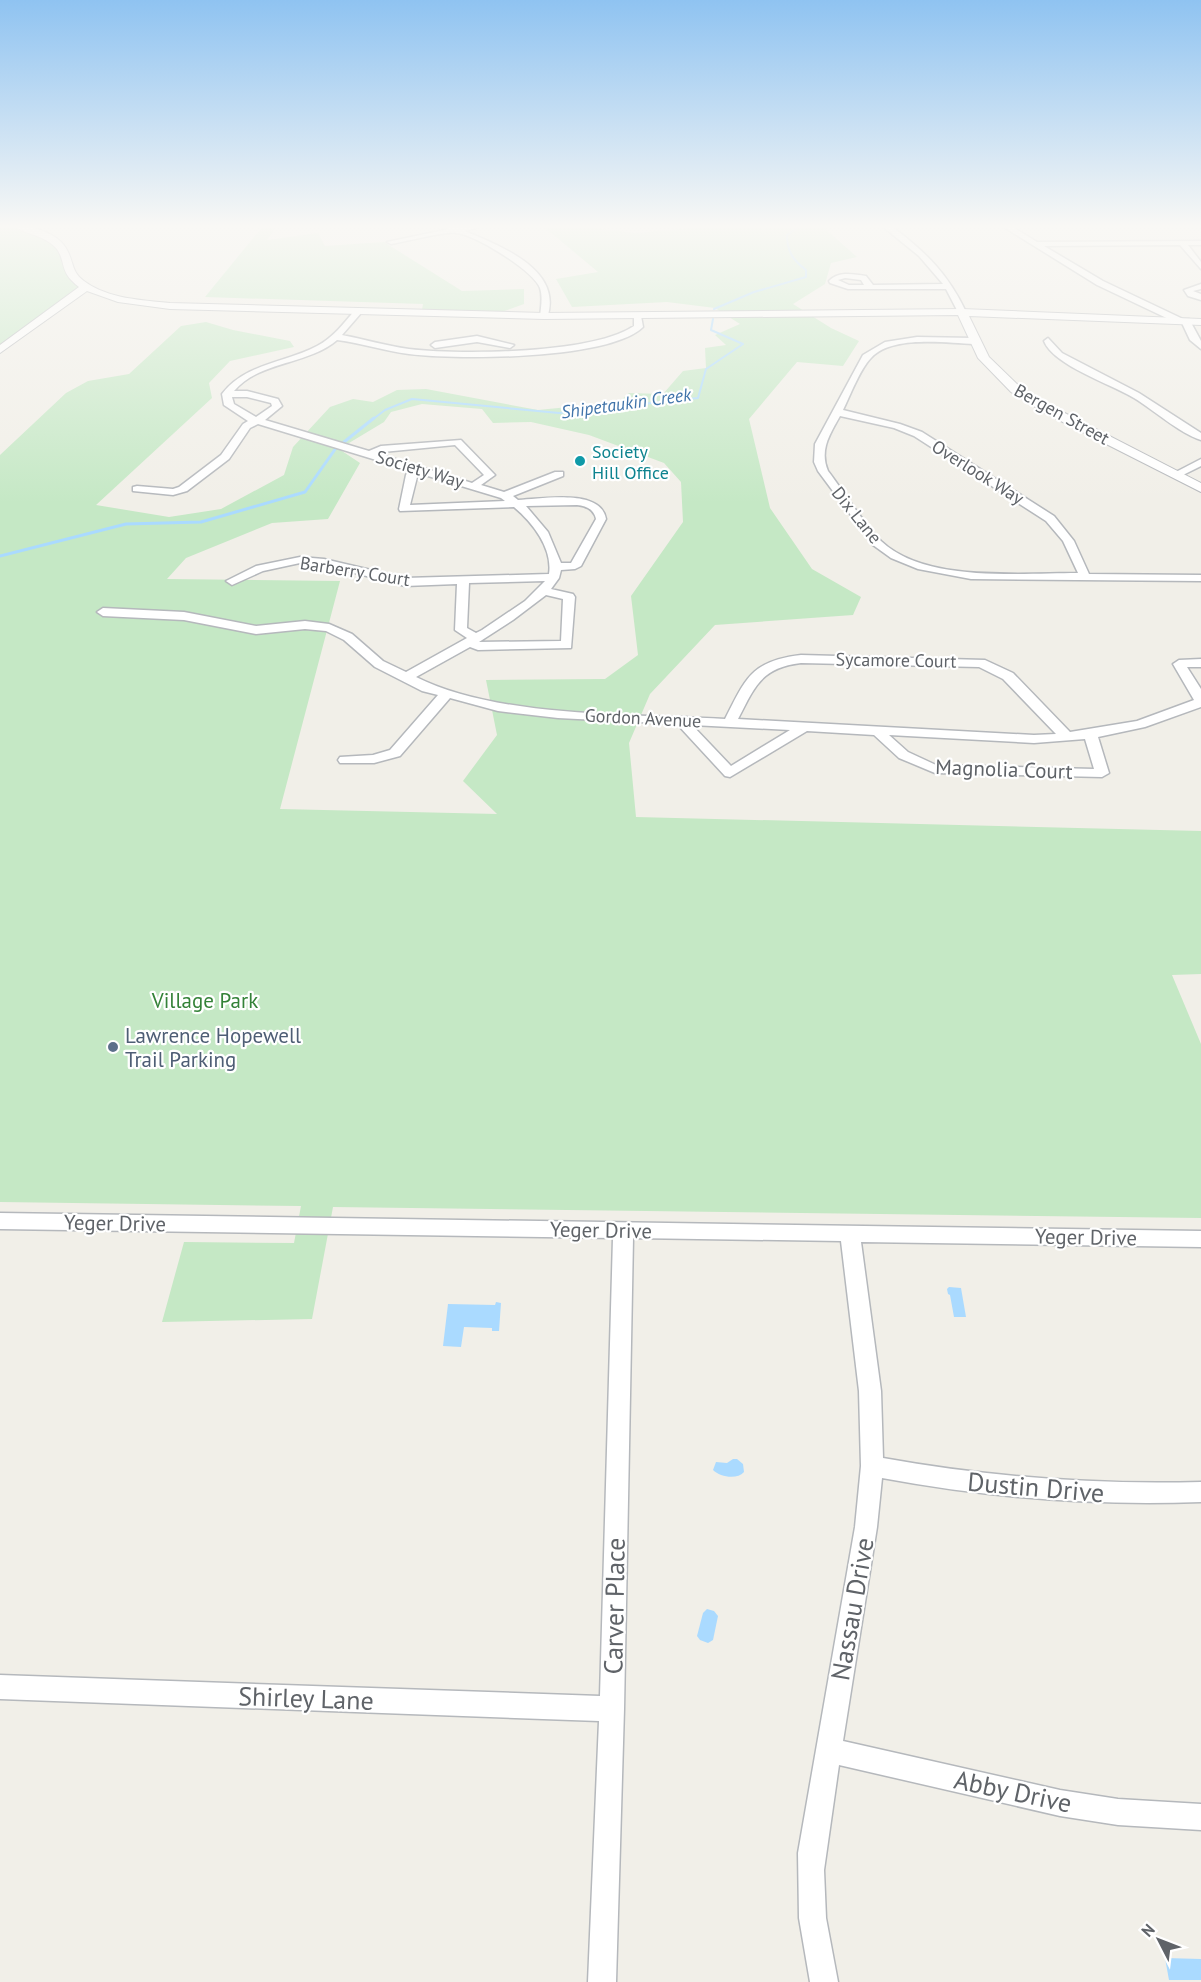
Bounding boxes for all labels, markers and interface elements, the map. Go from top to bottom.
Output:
street label: Bergen Street [1010,378,1114,450]
water label: Shipetaukin Creek [559,382,693,424]
street label: Overlook Way [928,435,1029,510]
place label: Society Hill Office [592,440,669,484]
street label: Society Way [373,445,467,493]
marker: Society Hill Office [573,454,587,468]
street label: Dix Lane [827,482,887,548]
street label: Barberry Court [298,551,412,591]
street label: Sycamore Court [835,647,957,673]
street label: Gordon Avenue [584,703,702,733]
street label: Magnolia Court [935,753,1073,785]
park label: Village Park [151,987,258,1014]
place label: Lawrence Hopewell Trail Parking [125,1022,301,1073]
marker: Lawrence Hopewell Trail Parking [106,1040,120,1054]
street label: Yeger Drive [64,1209,166,1237]
street label: Yeger Drive [550,1216,652,1244]
street label: Yeger Drive [1035,1223,1137,1251]
street label: Dustin Drive [966,1465,1106,1509]
street label: Nassau Drive [823,1535,881,1683]
street label: Carver Place [596,1537,632,1675]
street label: Shirley Lane [238,1679,374,1717]
street label: Abby Drive [951,1762,1075,1820]
north arrow [1129,1910,1189,1970]
text: N [1137,1919,1159,1941]

